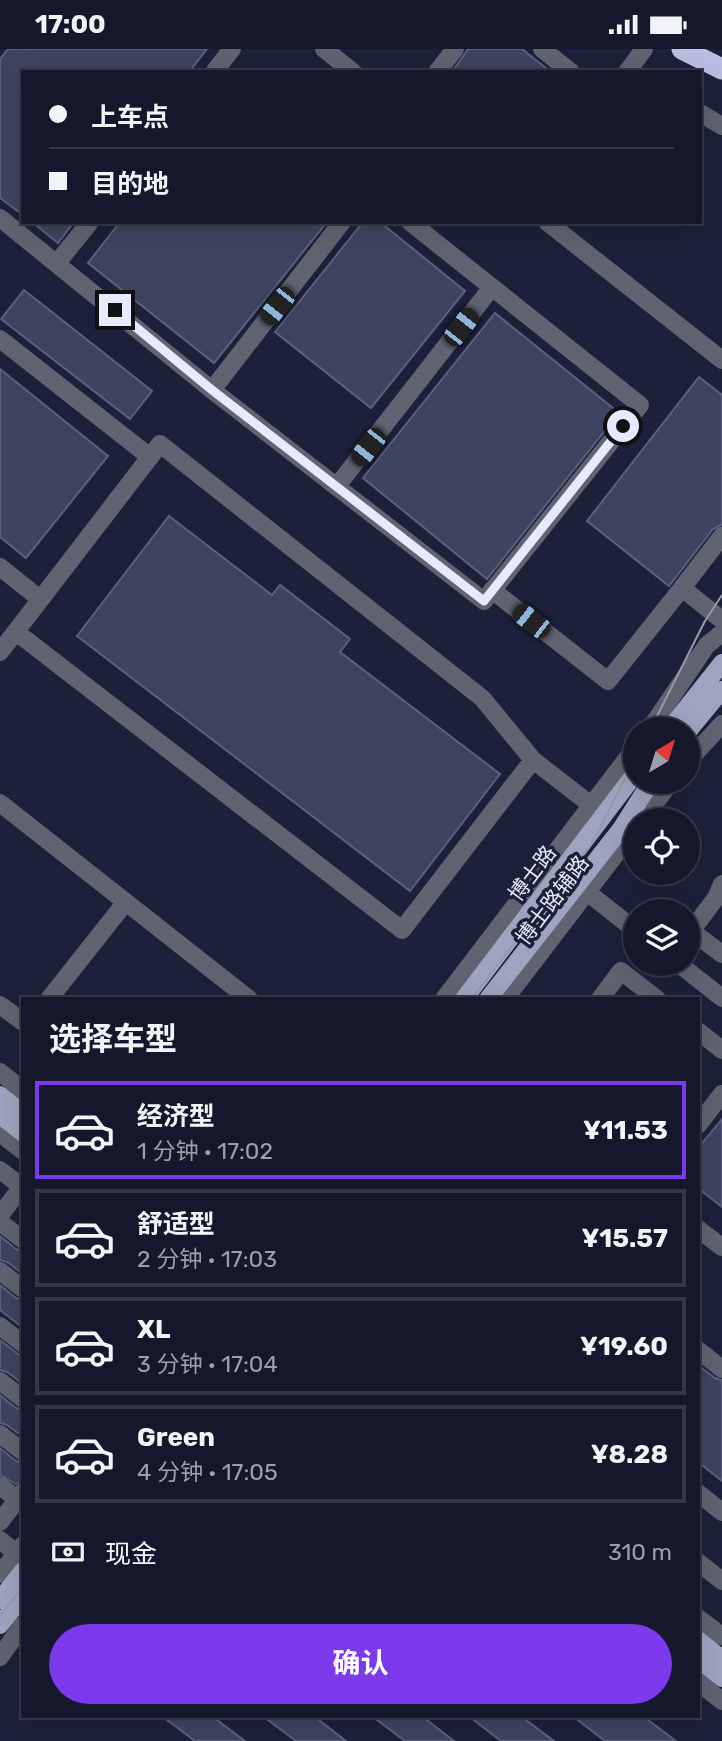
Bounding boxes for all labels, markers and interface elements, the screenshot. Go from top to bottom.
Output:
text: 17:00 [35,9,106,40]
text: 上车点 [91,102,169,133]
text: 目的地 [91,169,169,200]
car [256,283,299,329]
route end [99,294,131,326]
car [440,304,483,350]
route start [607,410,639,442]
car [347,424,390,470]
car [508,600,555,642]
north arrow [623,717,700,795]
map controls [623,717,700,976]
button: locate [623,808,700,885]
street label: 博士路 [503,840,561,906]
street label: 博士路辅路 [510,851,594,949]
button: layers [623,899,700,976]
text: 选择车型 [49,1020,177,1058]
icon: car [53,1099,116,1162]
text: 经济型 [137,1101,215,1132]
text: ¥11.53 [583,1115,668,1146]
text: 1 分钟 · 17:02 [137,1137,273,1165]
icon: car [53,1207,116,1270]
text: 舒适型 [137,1209,215,1240]
text: ¥15.57 [581,1223,668,1254]
text: 2 分钟 · 17:03 [137,1245,277,1273]
text: XL [137,1314,170,1345]
icon: car [53,1315,116,1378]
text: ¥19.60 [580,1331,668,1362]
text: 3 分钟 · 17:04 [137,1350,278,1378]
text: Green [137,1422,215,1453]
icon: car [53,1423,116,1486]
text: ¥8.28 [591,1439,668,1470]
text: 4 分钟 · 17:05 [137,1458,278,1486]
icon: cash [49,1533,87,1571]
text: 310 m [608,1538,672,1566]
text: 现金 [105,1539,157,1570]
button: 确认 [49,1624,672,1704]

